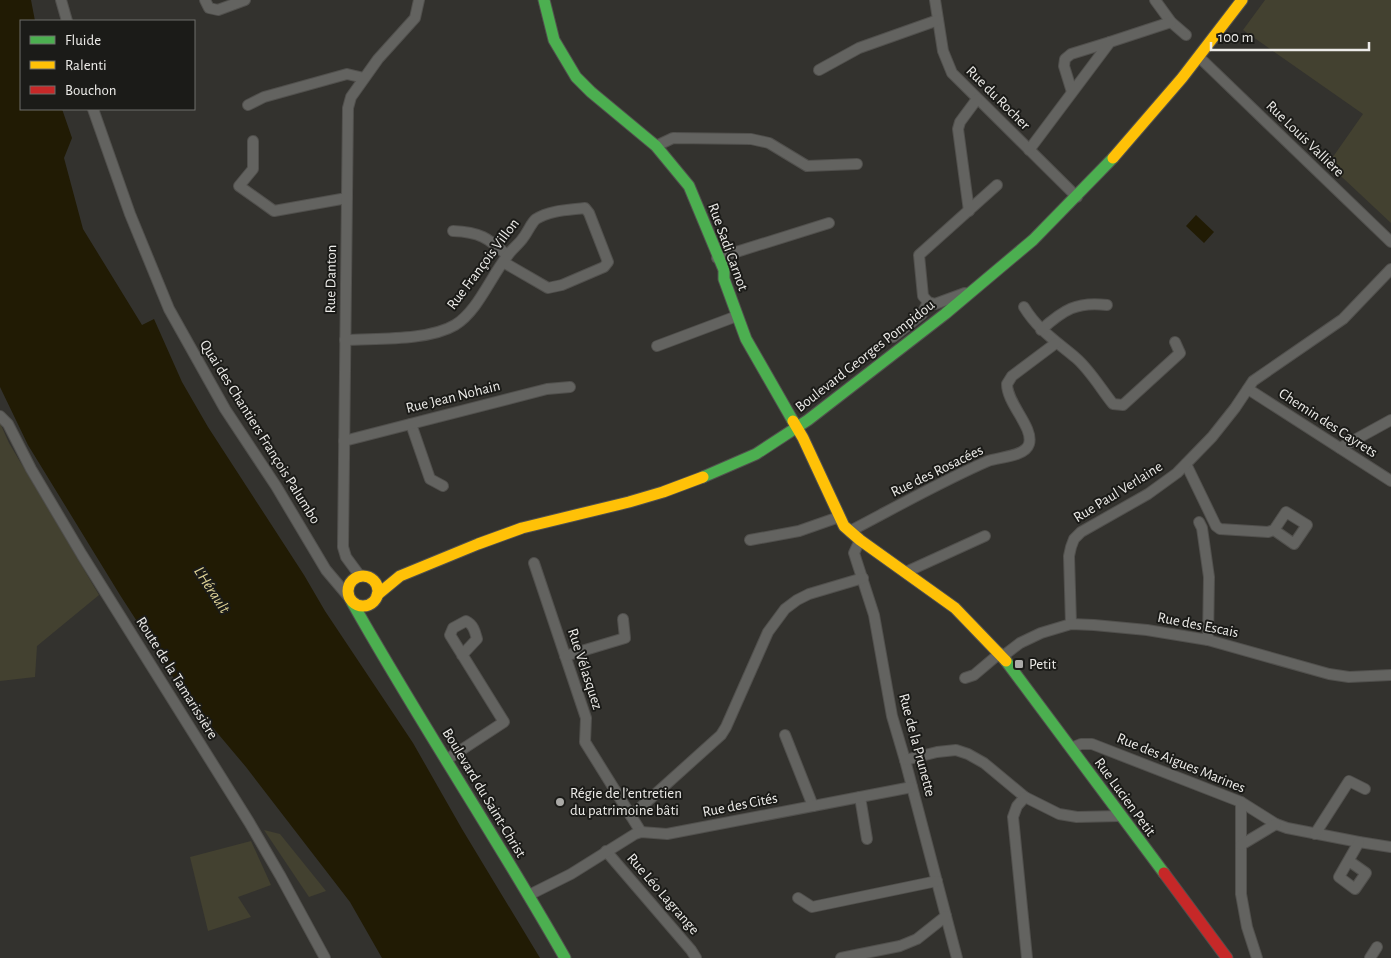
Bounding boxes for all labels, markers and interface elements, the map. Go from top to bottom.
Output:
legend [20,20,195,110]
scale bar [1211,20,1368,52]
text: 100 m [1218,30,1253,45]
text: Fluide [65,33,101,48]
text: Ralenti [65,58,107,73]
street label: Rue du Rocher [963,63,1033,133]
text: Bouchon [65,83,116,98]
street label: Rue Louis Vallière [1263,98,1347,180]
street label: Rue Sadi Carnot [705,201,751,293]
street label: Rue François Villon [444,216,522,312]
street label: Rue Danton [323,244,339,314]
street label: Boulevard Georges Pompidou [793,297,938,415]
street label: Quai des Chantiers François Palumbo [197,337,323,527]
street label: Rue Jean Nohain [404,378,502,416]
street label: Chemin des Cayrets [1276,386,1380,460]
street label: Rue des Rosacées [889,442,985,500]
street label: Rue Paul Verlaine [1071,459,1165,525]
water label: L'Hérault [191,564,233,617]
street label: Rue des Escais [1156,610,1240,640]
street label: Route de la Tamarissière [133,614,221,742]
street label: Rue Vélasquez [565,627,605,711]
place label: Petit [1029,657,1057,672]
marker: Petit [1013,658,1025,670]
street label: Rue de la Prunette [896,692,938,798]
street label: Boulevard du Saint-Christ [439,726,529,860]
street label: Rue des Aigues Marines [1115,730,1247,796]
street label: Rue Lucien Petit [1092,755,1158,839]
place label: Régie de l’entretien du patrimoine bâti [570,786,682,818]
street label: Rue des Cités [701,790,779,820]
marker: Régie de l’entretien du patrimoine bâti [554,796,566,808]
street label: Rue Léo Lagrange [624,851,702,937]

